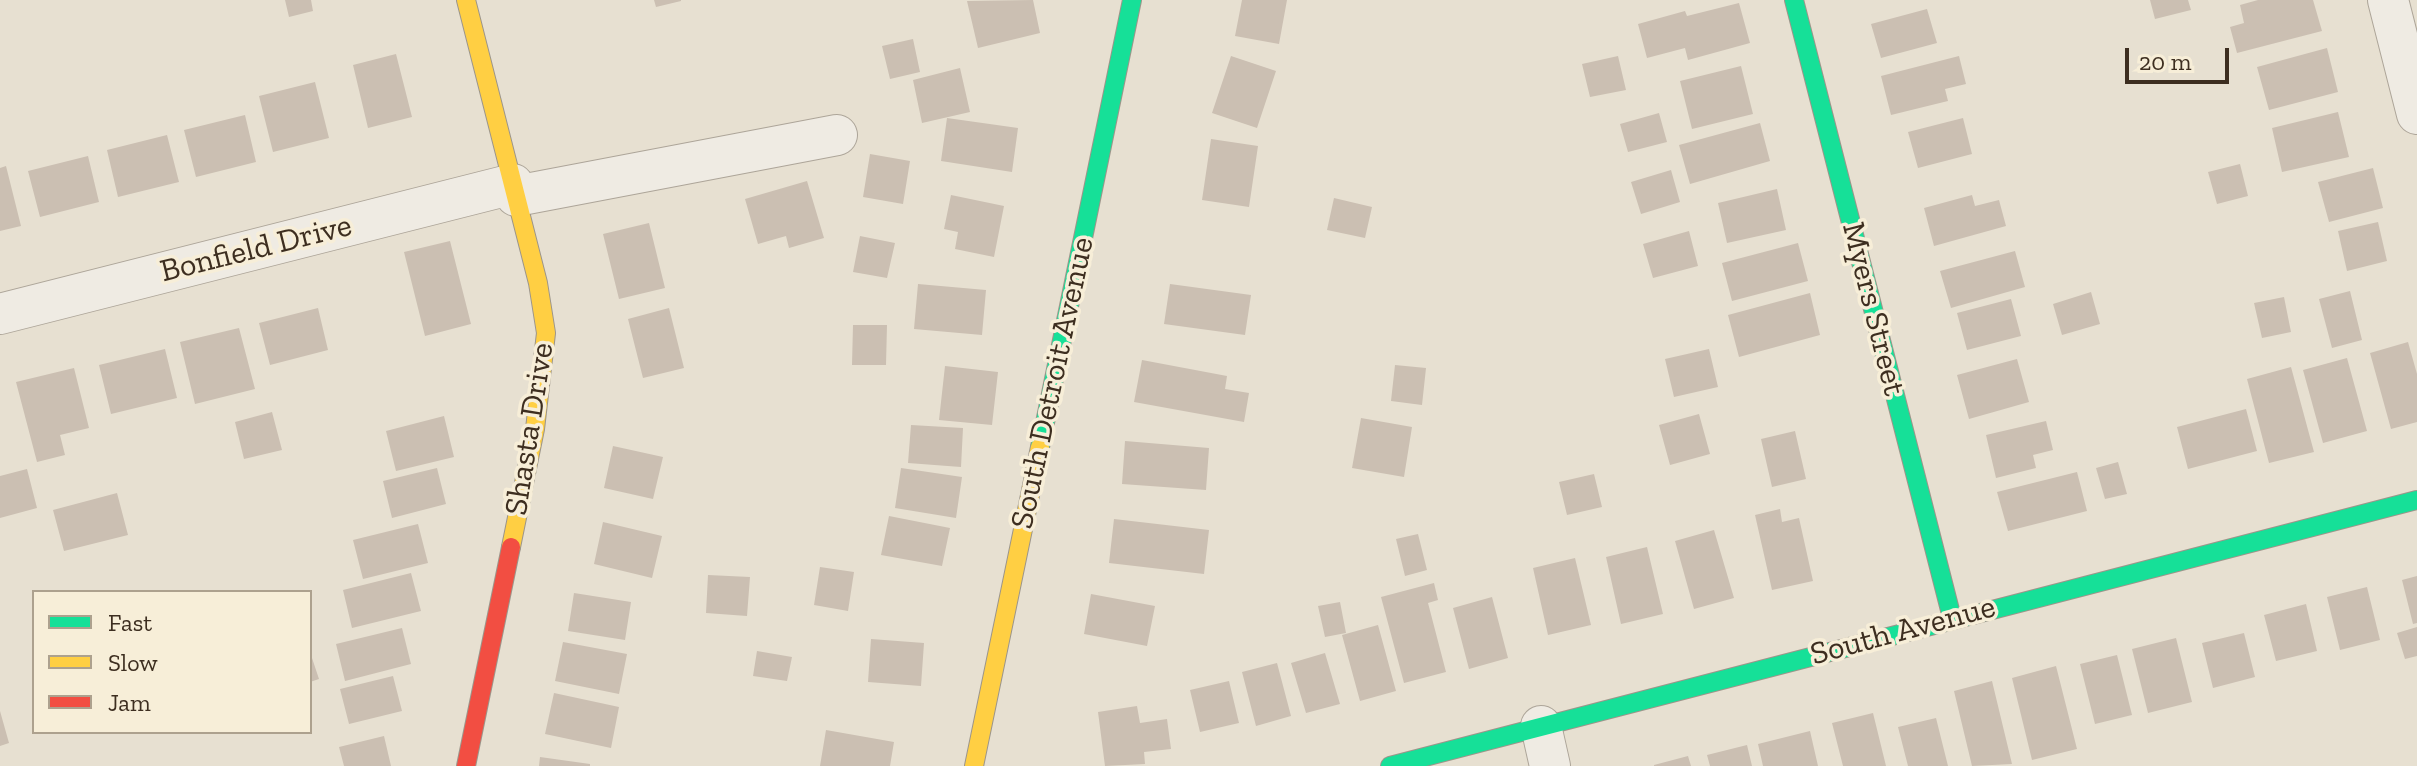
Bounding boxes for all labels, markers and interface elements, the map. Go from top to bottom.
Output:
scale bar [2129,32,2233,82]
text: 20 m [2139,47,2191,76]
street label: Bonfield Drive [156,207,356,291]
street label: Myers Street [1833,218,1913,400]
street label: South Detroit Avenue [1003,234,1103,532]
street label: Shasta Drive [497,340,563,518]
street label: South Avenue [1806,588,2000,674]
legend [32,590,312,734]
text: Fast [108,608,152,637]
text: Slow [108,648,158,677]
text: Jam [108,688,151,717]

